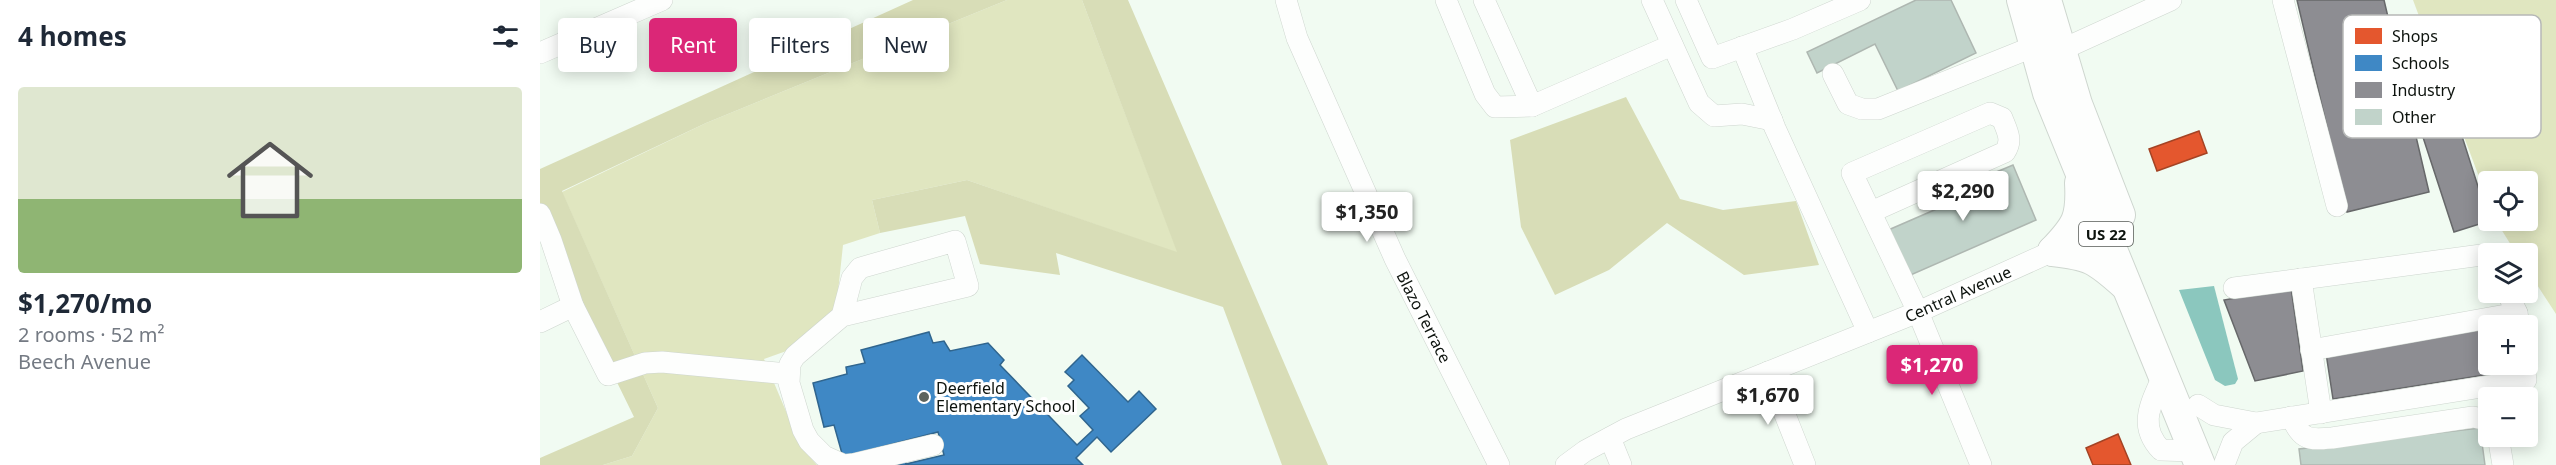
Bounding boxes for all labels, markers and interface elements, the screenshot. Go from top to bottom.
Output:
legend [2343,15,2541,138]
text: 4 homes [18,18,127,54]
chip: Buy [558,18,637,72]
chip: Rent [649,18,737,72]
chip: Filters [749,18,851,72]
chip: New [863,18,949,72]
icon: filters [489,20,522,53]
text: Shops [2392,25,2438,47]
text: Schools [2392,52,2450,74]
text: Industry [2392,79,2456,101]
text: Other [2392,106,2436,128]
icon: home [216,126,324,234]
pin: $2,290 [1914,171,2012,222]
map controls [2478,171,2538,447]
button: locate [2478,171,2538,231]
text: $2,290 [1932,177,1994,204]
pin: $1,350 [1318,192,1416,243]
text: $1,350 [1336,198,1398,225]
road number: US 22 [2079,222,2133,246]
button: layers [2478,243,2538,303]
street label: Central Avenue [1901,261,2015,327]
street label: Blazo Terrace [1391,267,1457,367]
text: $1,270/mo [18,285,152,321]
button: + [2478,315,2538,375]
text: 2 rooms · 52 m² [18,321,165,348]
pin: $1,270 [1883,345,1981,396]
text: Beech Avenue [18,348,151,375]
text: $1,270 [1901,351,1963,378]
pin: $1,670 [1719,375,1817,426]
place label: Deerfield Elementary School [936,377,1075,417]
text: $1,670 [1737,381,1799,408]
button: − [2478,387,2538,447]
marker: Deerfield Elementary School [917,390,931,404]

